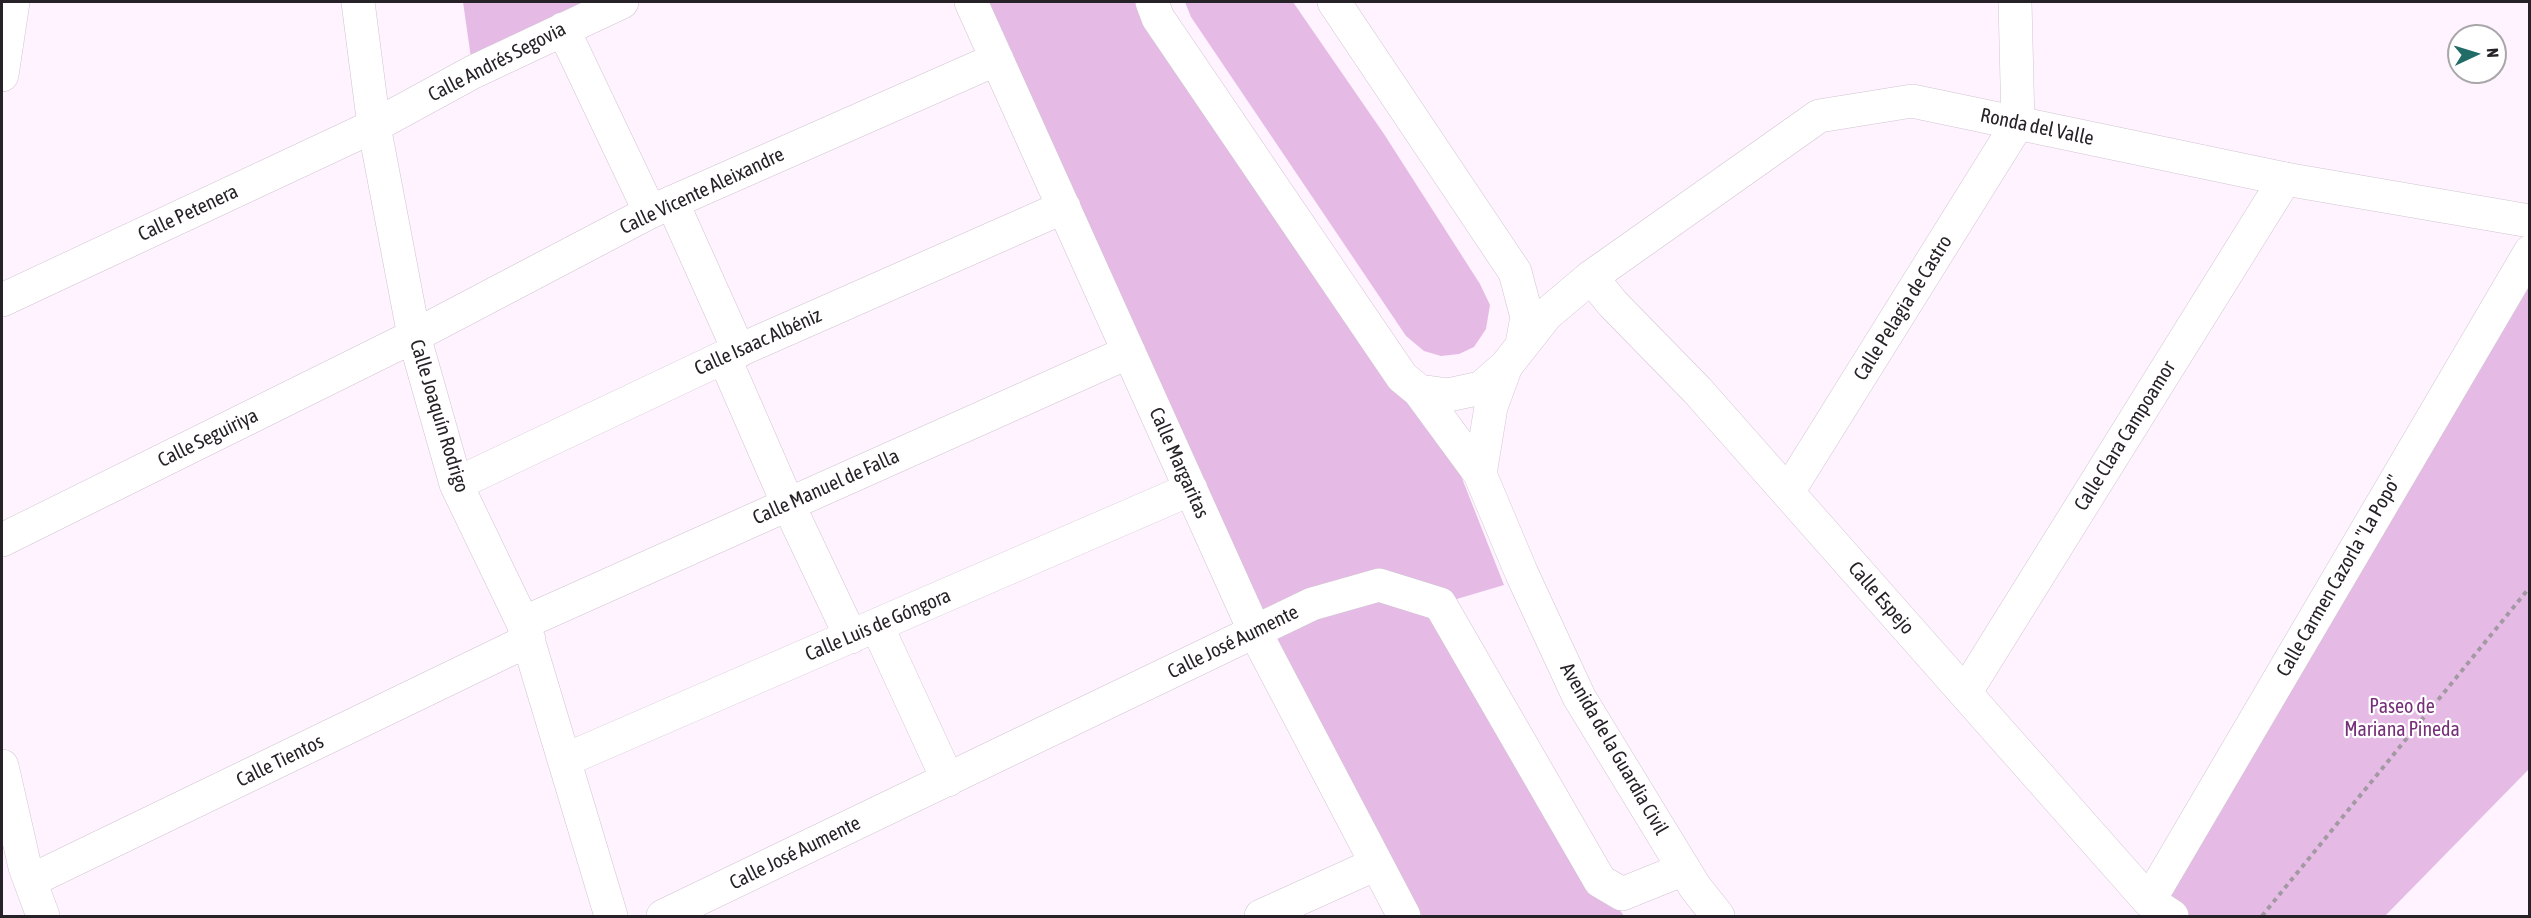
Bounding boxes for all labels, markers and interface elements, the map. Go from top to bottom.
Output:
street label: Calle Andrés Segovia [424,17,570,107]
north arrow [2447,24,2507,84]
text: N [2484,48,2502,58]
street label: Ronda del Valle [1978,103,2096,151]
street label: Calle Vicente Aleixandre [616,142,788,240]
street label: Calle Petenera [134,179,242,247]
street label: Calle Pelagia de Castro [1849,231,1957,385]
street label: Calle Isaac Albéniz [691,303,825,381]
street label: Calle Joaquín Rodrigo [404,337,474,495]
street label: Calle Clara Campoamor [2069,357,2181,515]
street label: Calle Seguiriya [154,403,262,473]
street label: Calle Margaritas [1144,404,1214,522]
street label: Calle Manuel de Falla [749,444,903,530]
street label: Calle Carmen Cazorla "La Popo" [2271,471,2407,681]
street label: Calle Espejo [1843,557,1919,639]
street label: Calle Luis de Góngora [802,584,954,666]
street label: Calle José Aumente [1164,600,1302,684]
street label: Avenida de la Guardia Civil [1555,659,1673,839]
park label: Paseo de Mariana Pineda [2344,695,2460,742]
street label: Calle Tientos [232,730,328,792]
street label: Calle José Aumente [726,811,864,895]

